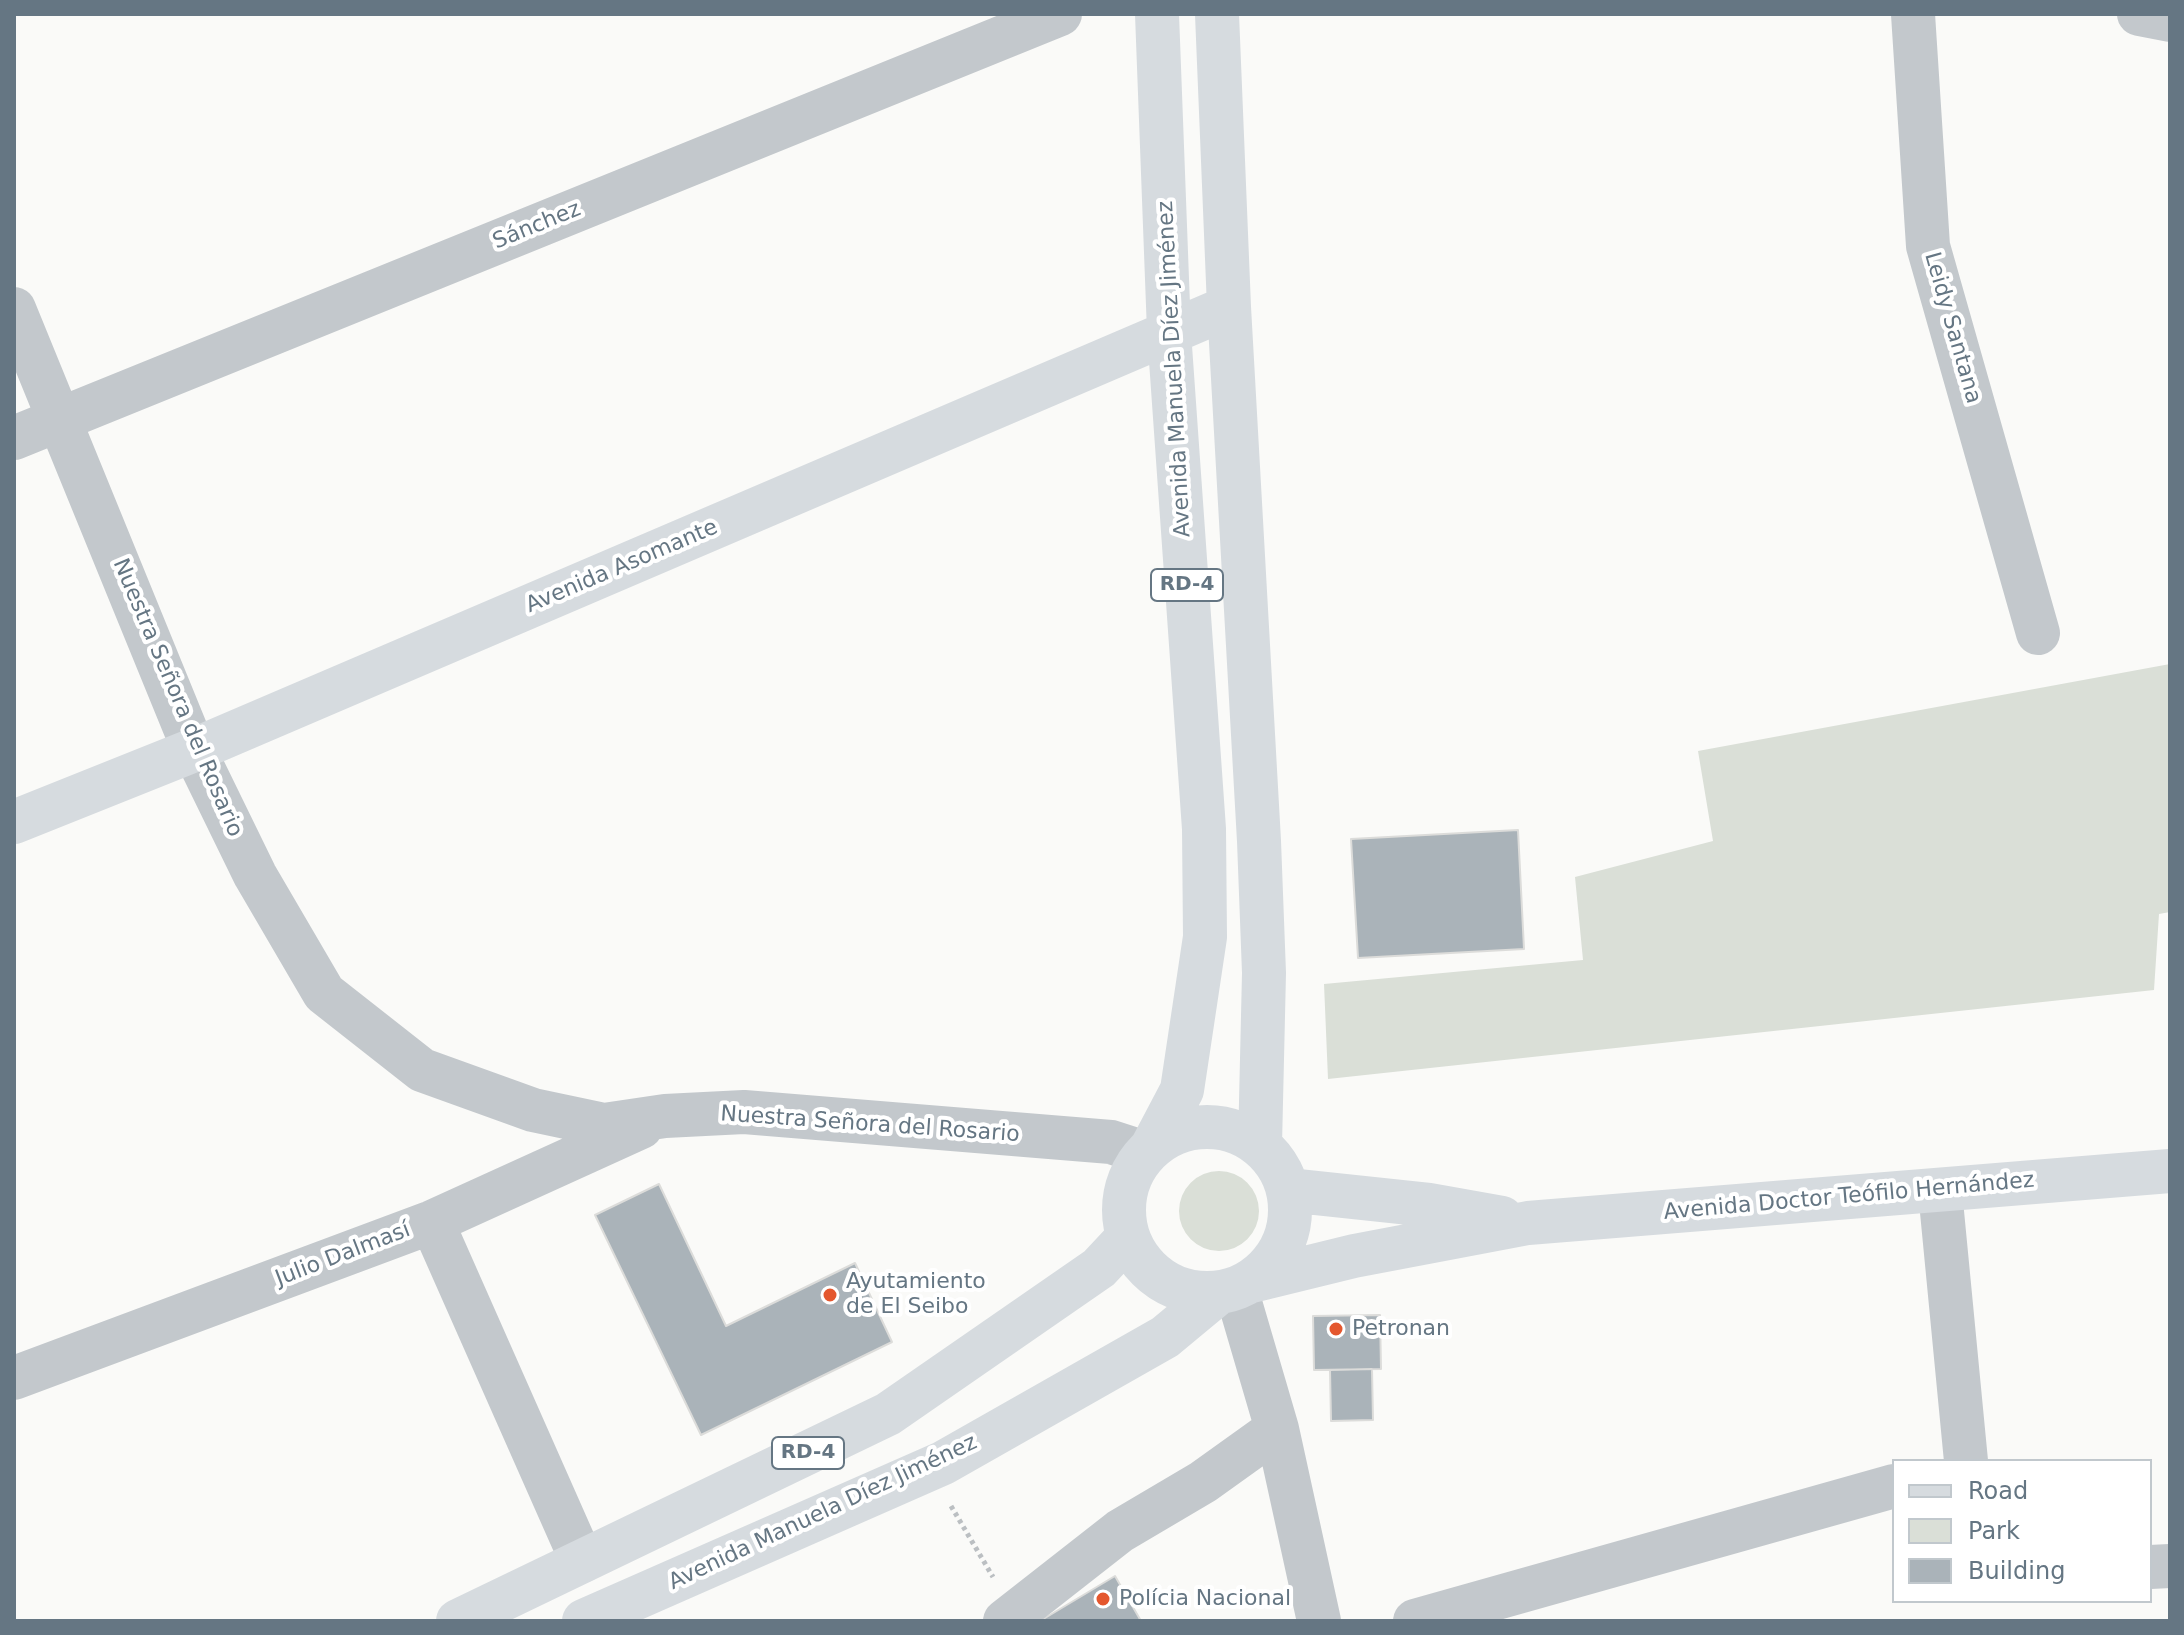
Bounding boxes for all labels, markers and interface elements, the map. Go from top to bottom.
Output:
street label: Sánchez [489,196,585,256]
street label: Avenida Manuela Díez Jiménez [1153,200,1197,538]
street label: Leidy Santana [1918,249,1986,407]
street label: Avenida Asomante [522,515,722,619]
street label: Nuestra Señora del Rosario [106,555,248,841]
road number: RD-4 [1151,569,1223,601]
street label: Nuestra Señora del Rosario [719,1101,1021,1149]
street label: Avenida Doctor Teófilo Hernández [1663,1168,2035,1226]
street label: Julio Dalmasí [272,1217,414,1293]
place label: Ayutamiento de El Seibo [846,1269,986,1320]
marker: Ayutamiento de El Seibo [821,1286,839,1304]
place label: Petronan [1352,1316,1450,1342]
marker: Petronan [1327,1320,1345,1338]
street label: Avenida Manuela Díez Jiménez [665,1430,981,1596]
road number: RD-4 [772,1437,844,1469]
legend [1892,1459,2152,1603]
text: Road [1968,1477,2028,1505]
text: Park [1968,1517,2020,1545]
text: Building [1968,1557,2065,1585]
place label: Polícia Nacional [1119,1586,1291,1612]
marker: Polícia Nacional [1094,1590,1112,1608]

